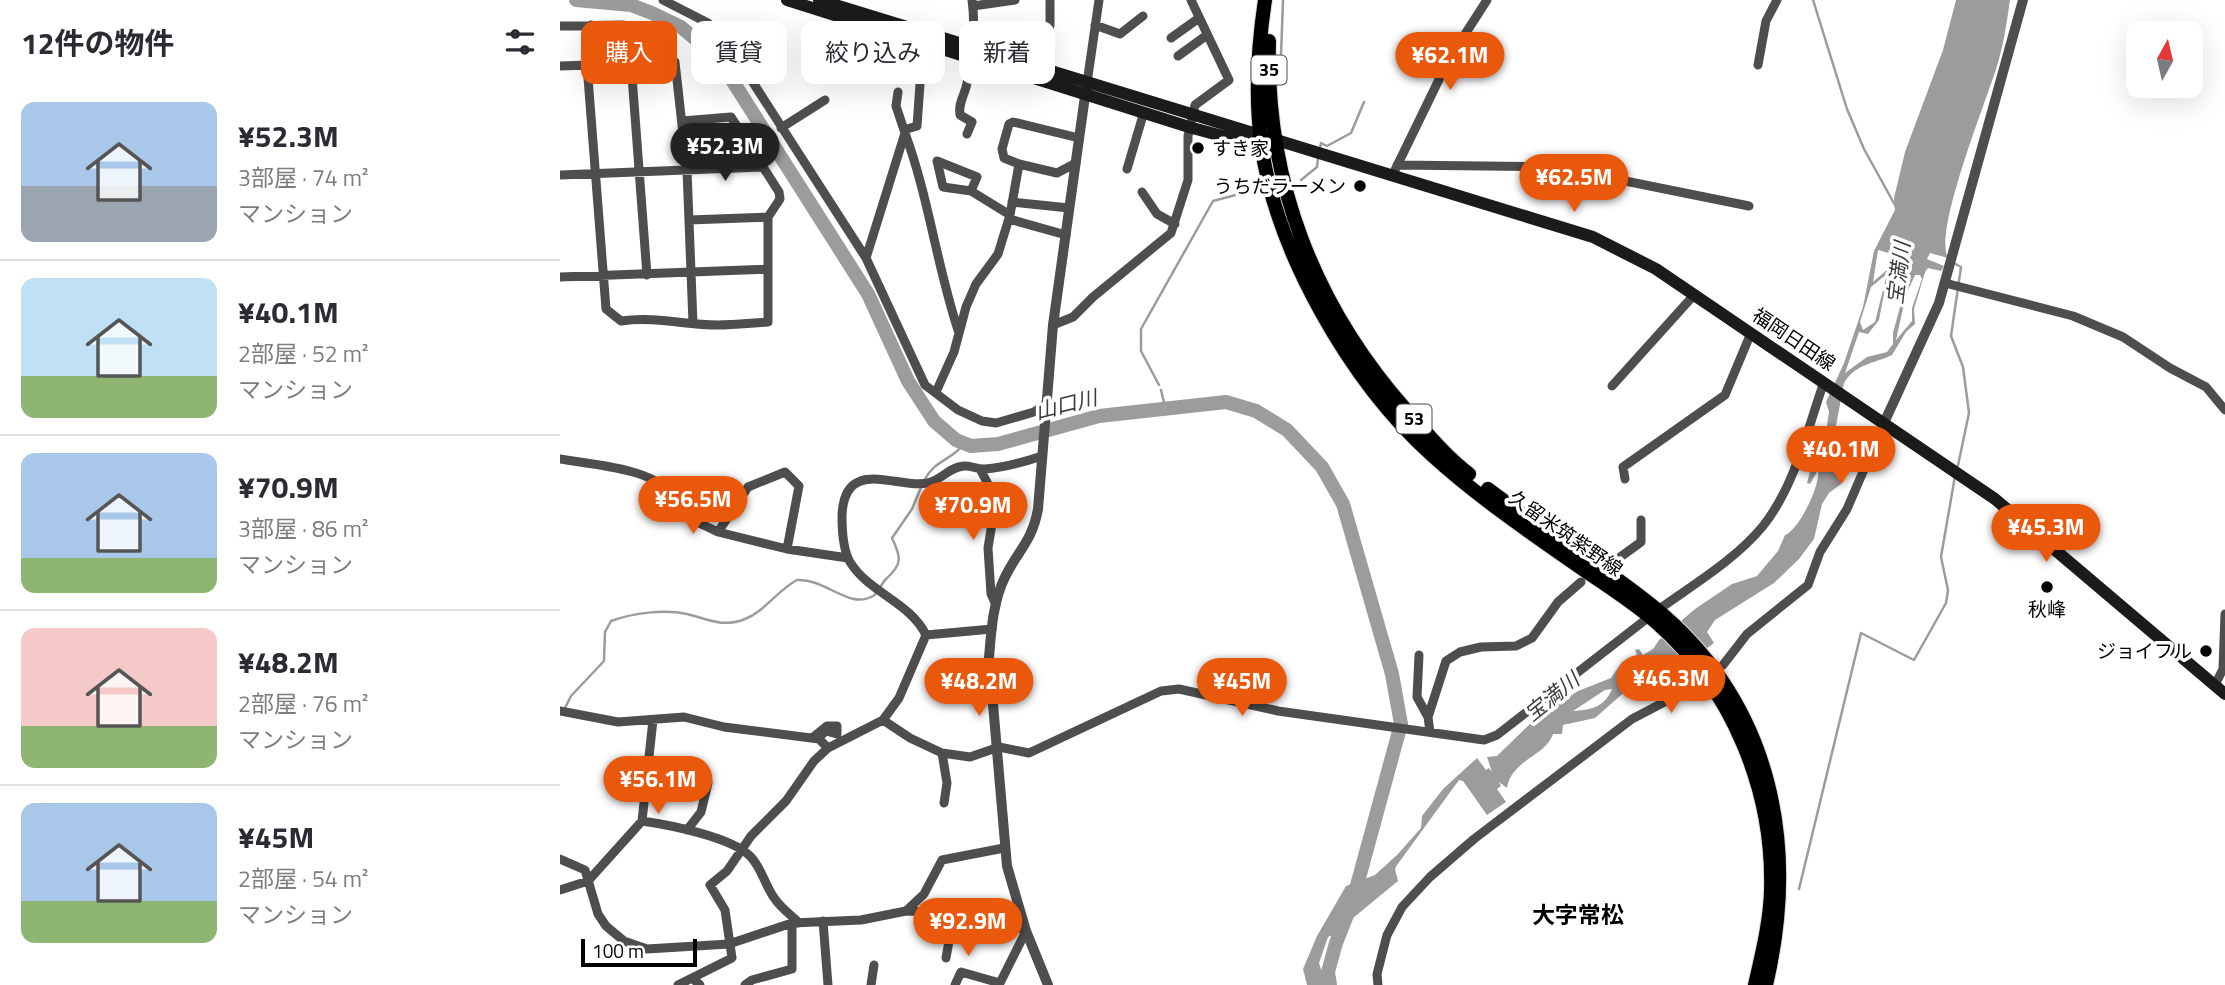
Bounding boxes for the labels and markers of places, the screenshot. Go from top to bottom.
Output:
pin: ¥62.1M [1393,32,1507,92]
pin: ¥52.3M [668,124,782,183]
place label: すき家 [1212,133,1269,162]
marker: すき家 [1190,140,1206,156]
pin: ¥62.5M [1517,154,1631,214]
place label: うちだラーメン [1214,171,1346,200]
marker: うちだラーメン [1352,178,1368,194]
pin: ¥40.1M [1784,426,1898,486]
pin: ¥56.5M [636,476,750,536]
pin: ¥70.9M [916,482,1030,542]
pin: ¥45.3M [1989,504,2103,564]
marker: 秋峰 [2039,579,2055,595]
place label: 秋峰 [2028,594,2066,623]
place label: ジョイフル [2097,636,2192,665]
marker: ジョイフル [2198,643,2214,659]
pin: ¥46.3M [1614,656,1728,715]
pin: ¥48.2M [922,658,1036,718]
pin: ¥45M [1201,658,1283,718]
pin: ¥56.1M [601,756,715,816]
pin: ¥92.9M [911,898,1025,958]

